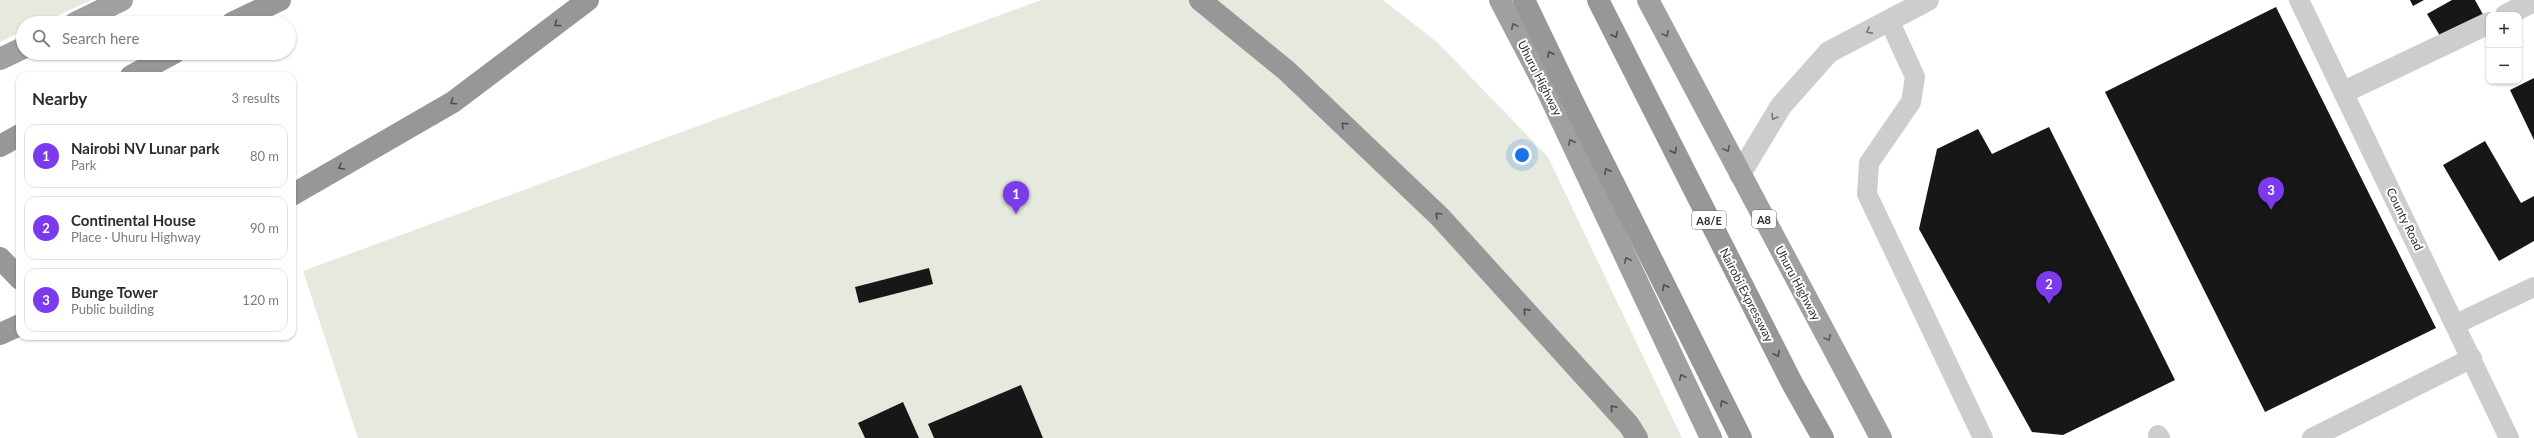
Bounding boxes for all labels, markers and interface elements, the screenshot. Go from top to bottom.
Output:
map controls [2486,12,2522,84]
button: + [2486,12,2522,48]
search box [16,16,296,60]
one-way arrow [554,19,561,26]
one-way arrow [1511,22,1518,30]
one-way arrow [1865,26,1873,34]
icon: search [30,27,52,49]
text: Search here [62,29,139,47]
one-way arrow [1661,30,1669,38]
one-way arrow [1611,31,1618,38]
street label: Uhuru Highway [1515,38,1566,119]
button: − [2486,48,2522,84]
one-way arrow [1547,51,1555,58]
text: Nearby [32,88,87,109]
text: 3 results [232,90,280,106]
one-way arrow [450,97,457,105]
one-way arrow [1772,113,1779,120]
one-way arrow [1341,123,1349,130]
text: Nairobi NV Lunar park [71,139,220,157]
one-way arrow [1568,139,1576,147]
your location [1512,145,1532,165]
one-way arrow [1722,145,1730,153]
one-way arrow [1669,147,1677,154]
text: 1 [42,148,50,164]
text: 80 m [250,148,279,164]
text: Park [71,157,96,173]
one-way arrow [338,163,345,170]
one-way arrow [1604,167,1612,175]
pin: 3 [2258,177,2284,210]
pin: 1 [1003,181,1029,214]
street label: County Road [2383,185,2427,253]
road number: A8 [1752,210,1776,228]
text: Continental House [71,211,196,229]
road number: A8/E [1692,211,1726,229]
one-way arrow [1435,212,1443,220]
text: 2 [42,220,50,236]
text: 90 m [250,220,279,236]
text: Place · Uhuru Highway [71,229,201,245]
street label: Uhuru Highway [1772,243,1824,324]
street label: Nairobi Expressway [1717,246,1777,345]
one-way arrow [1624,256,1632,264]
pin: 2 [2036,271,2062,304]
text: Bunge Tower [71,283,158,301]
one-way arrow [1662,284,1670,291]
text: 3 [42,292,50,308]
text: 120 m [242,292,279,308]
text: Public building [71,301,154,317]
one-way arrow [1523,309,1530,316]
one-way arrow [1823,334,1830,341]
one-way arrow [1772,350,1780,357]
one-way arrow [1679,374,1687,382]
one-way arrow [1721,400,1728,407]
one-way arrow [1610,405,1618,413]

